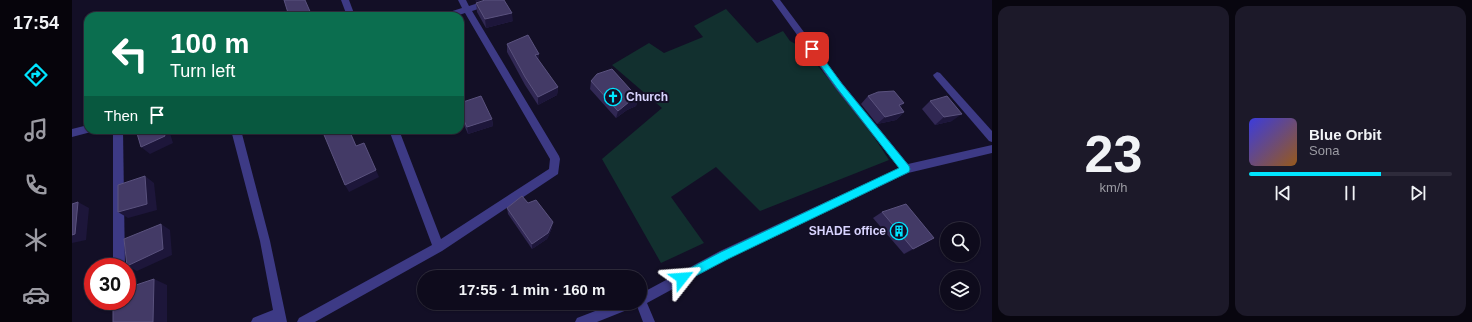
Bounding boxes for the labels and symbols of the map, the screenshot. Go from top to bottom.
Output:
pin [795,32,829,66]
church icon: Church [603,87,623,107]
place label: Church [626,90,668,104]
building icon: SHADE office [889,221,909,241]
place label: SHADE office [809,224,886,238]
position arrow [661,257,703,299]
speed limit sign: 30 [84,258,136,310]

